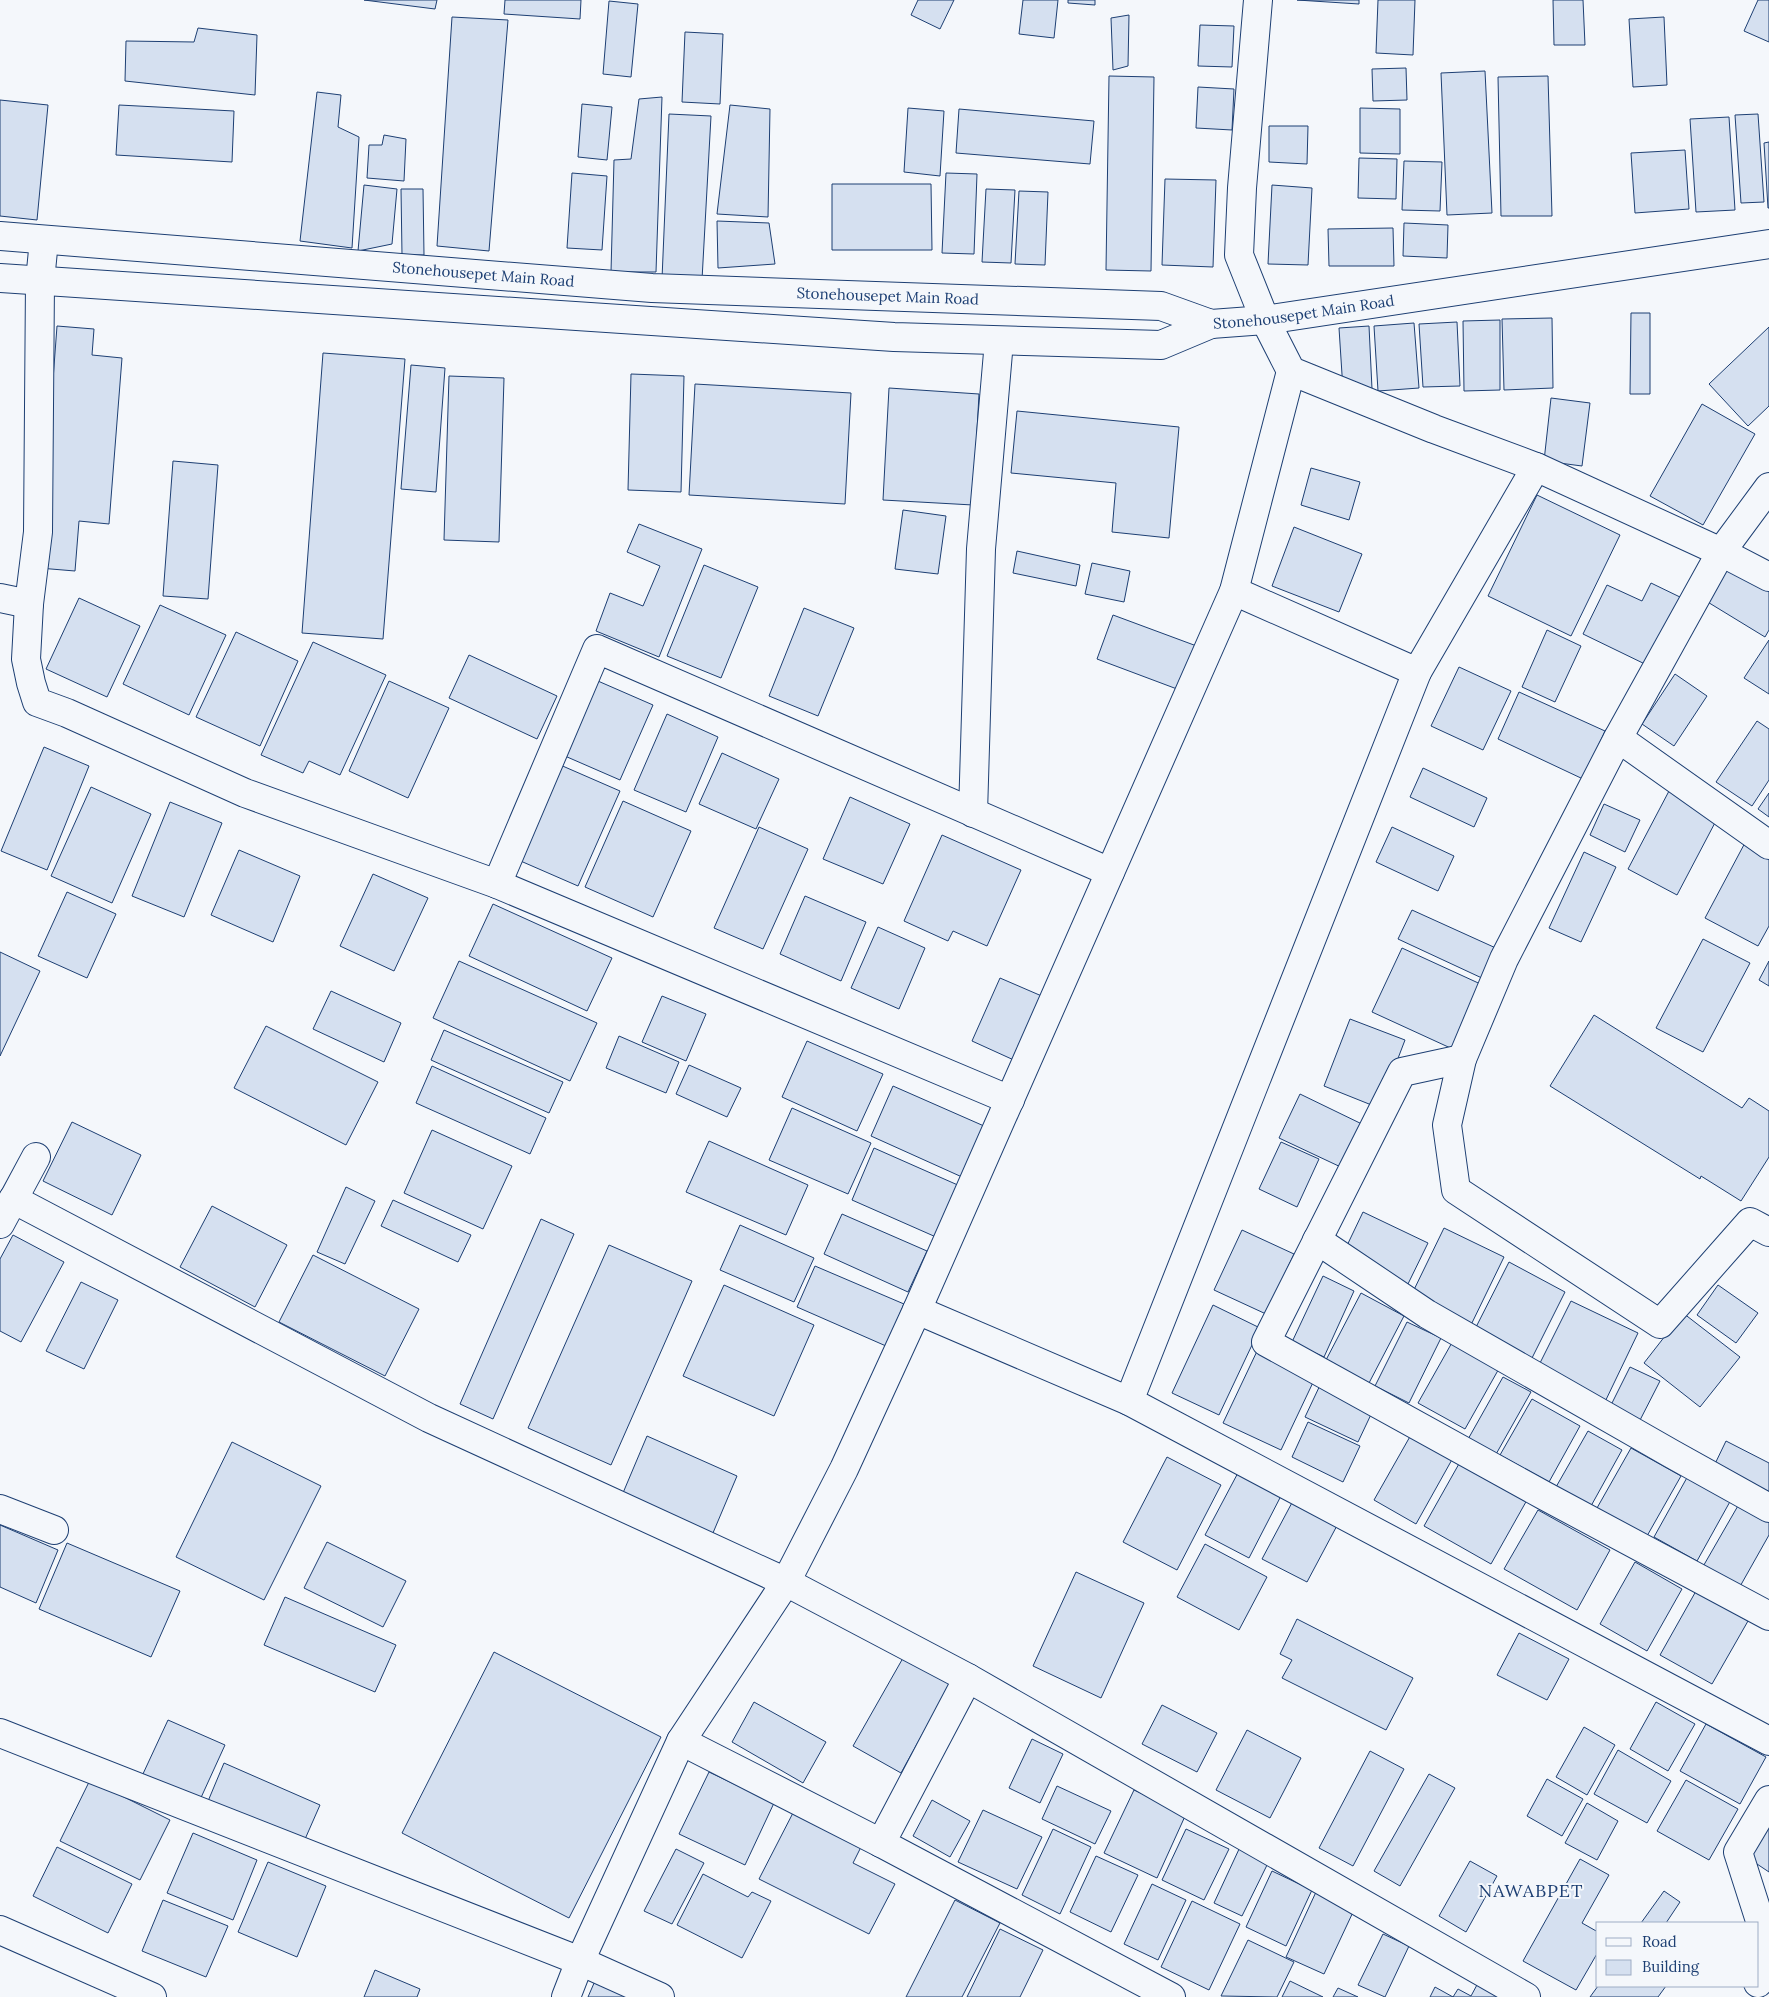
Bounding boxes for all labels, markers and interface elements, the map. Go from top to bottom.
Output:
street label: Stonehousepet Main Road [392,257,575,291]
street label: Stonehousepet Main Road [796,283,979,309]
street label: Stonehousepet Main Road [1212,291,1396,333]
district label: NAWABPET [1478,1879,1584,1902]
legend [1596,1922,1759,1987]
text: Road [1642,1932,1677,1951]
text: Building [1642,1957,1700,1976]

